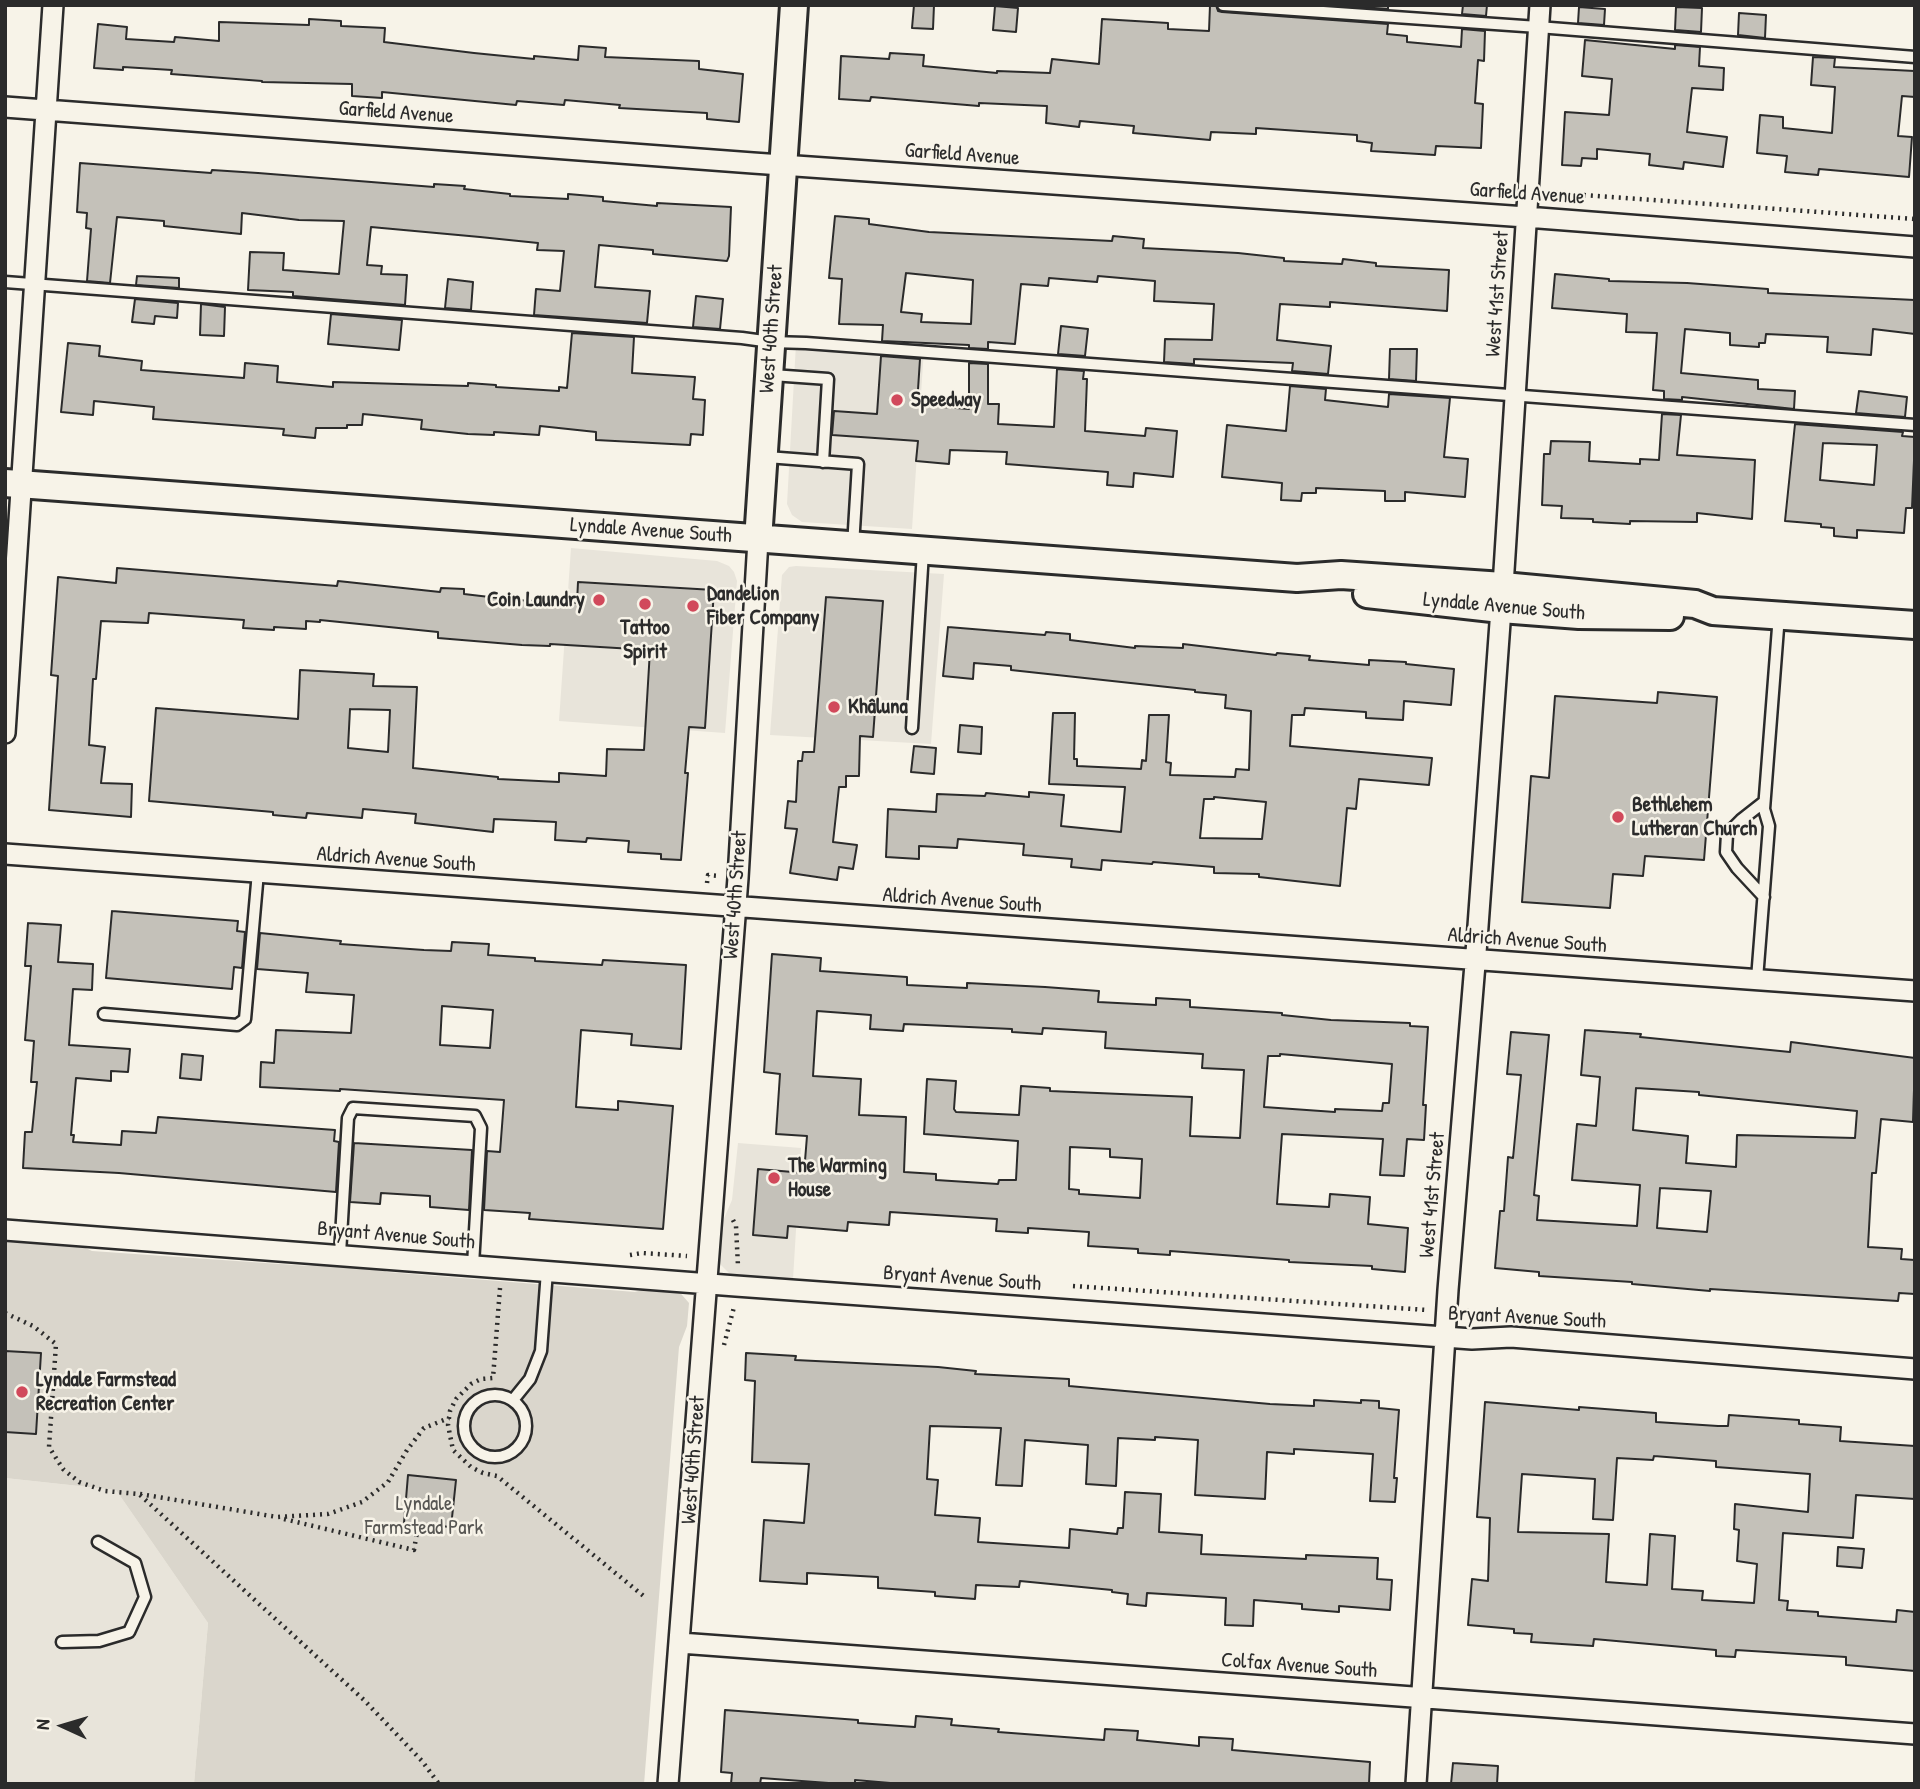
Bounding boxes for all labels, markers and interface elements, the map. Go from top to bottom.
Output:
street label: Garfield Avenue [338,96,454,130]
street label: Garfield Avenue [904,138,1020,172]
street label: Garfield Avenue [1469,177,1585,211]
street label: West 41st Street [1481,230,1515,358]
street label: West 40th Street [755,264,789,394]
place label: Speedway [911,387,981,413]
marker: Speedway [889,392,905,408]
street label: Lyndale Avenue South [569,513,733,549]
place label: Dandelion Fiber Company [707,581,819,631]
place label: Coin Laundry [487,587,585,613]
street label: Lyndale Avenue South [1422,587,1586,627]
marker: Coin Laundry [591,592,607,608]
marker: Tattoo Spirit [637,596,653,612]
marker: Dandelion Fiber Company [685,598,701,614]
place label: Tattoo Spirit [620,615,670,665]
place label: Khâluna [848,694,908,720]
marker: Khâluna [826,699,842,715]
place label: Bethlehem Lutheran Church [1632,792,1757,842]
marker: Bethlehem Lutheran Church [1610,809,1626,825]
street label: West 40th Street [719,830,753,960]
street label: Aldrich Avenue South [316,842,476,878]
street label: Aldrich Avenue South [882,883,1042,919]
street label: Aldrich Avenue South [1447,923,1607,959]
street label: West 41st Street [1415,1131,1451,1259]
place label: The Warming House [788,1153,887,1203]
marker: The Warming House [766,1170,782,1186]
street label: Bryant Avenue South [316,1217,476,1255]
street label: Bryant Avenue South [882,1261,1042,1297]
street label: Bryant Avenue South [1447,1301,1607,1335]
place label: Lyndale Farmstead Recreation Center [36,1367,176,1417]
marker: Lyndale Farmstead Recreation Center [14,1384,30,1400]
street label: West 40th Street [677,1395,711,1525]
park label: Lyndale Farmstead Park [365,1491,483,1541]
street label: Colfax Avenue South [1220,1648,1378,1684]
north arrow [28,1691,98,1761]
text: N [29,1719,55,1730]

